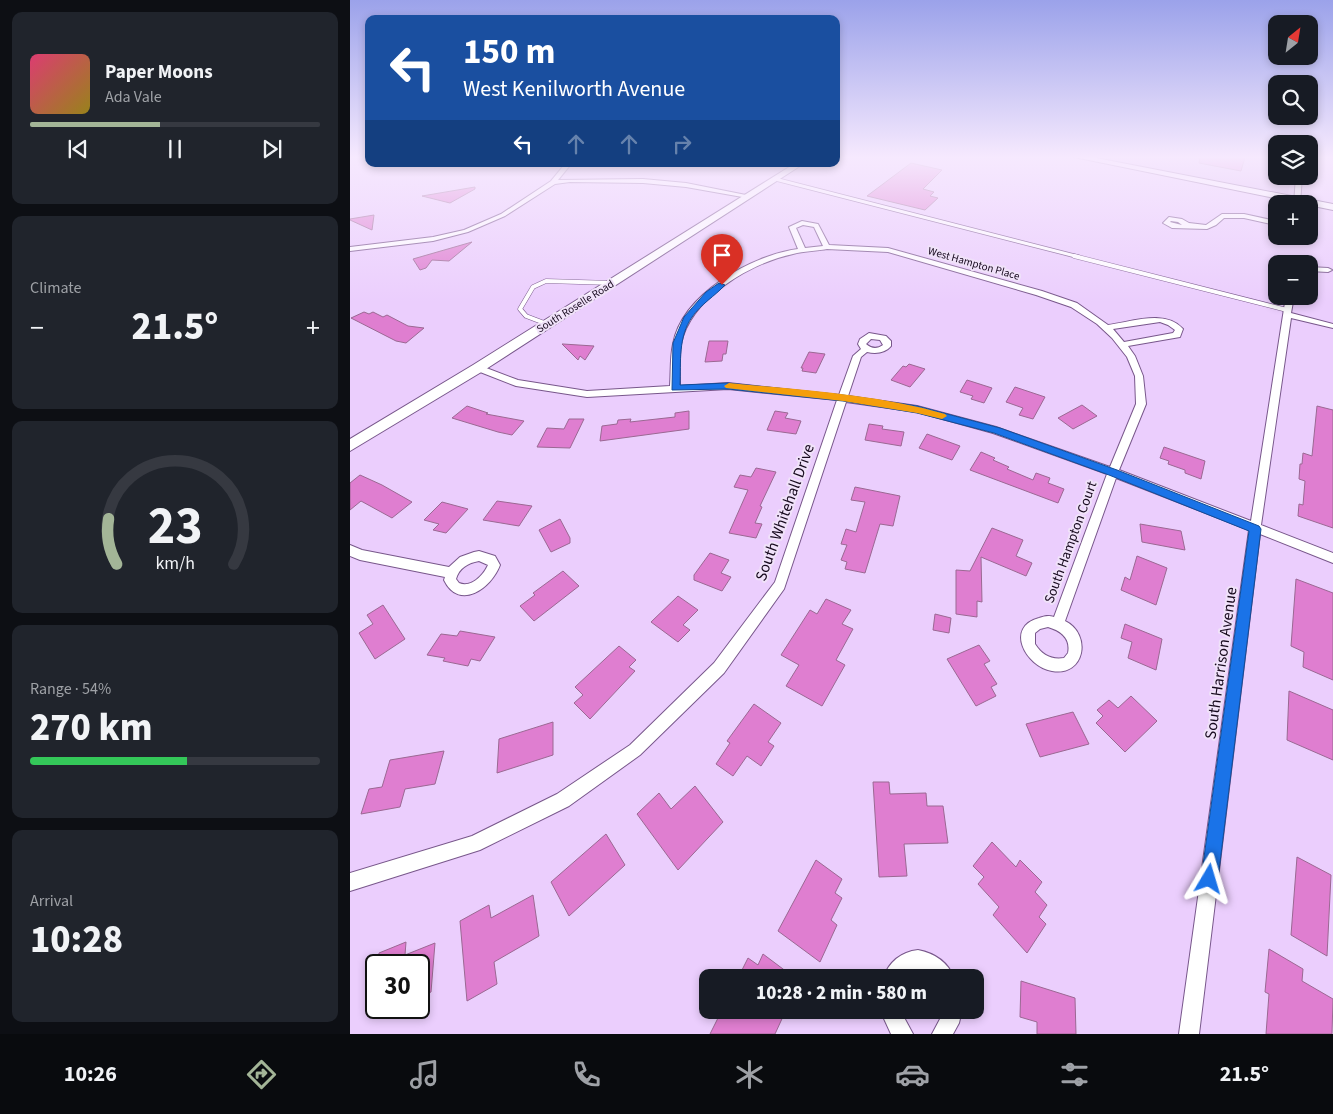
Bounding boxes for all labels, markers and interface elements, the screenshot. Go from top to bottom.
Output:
north arrow [1268,15,1318,65]
map controls [1268,15,1318,305]
text: 150 m [463,27,555,77]
icon: left [380,35,445,100]
text: Paper Moons [105,59,213,86]
text: West Kenilworth Avenue [463,73,685,105]
button: search [1268,75,1318,125]
text: Ada Vale [105,86,162,108]
icon: left [509,130,537,158]
icon: ahead [562,130,590,158]
icon: ahead [615,130,643,158]
icon: right [668,130,696,158]
icon: previous [64,135,92,163]
icon: pause [161,135,189,163]
icon: next [258,135,286,163]
button: layers [1268,135,1318,185]
button: + [1268,195,1318,245]
pin [701,234,743,285]
icon: arrive [708,241,736,269]
street label: West Hampton Place [926,243,1022,284]
button: − [1268,255,1318,305]
text: Climate [30,277,81,299]
street label: South Roselle Road [534,277,617,336]
text: 21.5° [132,300,218,354]
text: − [30,308,44,348]
text: + [306,308,320,348]
street label: South Whitehall Drive [750,441,820,584]
street label: South Hampton Court [1040,478,1102,606]
text: 23 [148,490,202,564]
text: km/h [155,551,195,576]
street label: South Harrison Avenue [1199,586,1243,741]
text: Range · 54% [30,678,111,700]
text: 270 km [30,701,152,755]
position arrow [1182,852,1234,904]
text: Arrival [30,890,73,912]
text: 10:28 [30,913,123,967]
speed limit sign: 30 [365,954,430,1019]
text: 10:28 · 2 min · 580 m [756,980,927,1007]
icon: directions [244,1057,279,1092]
icon: music [407,1057,442,1092]
icon: phone [569,1057,604,1092]
icon: climate [732,1057,767,1092]
icon: car [895,1057,930,1092]
icon: filters [1057,1057,1092,1092]
text: 10:26 [64,1058,117,1090]
text: 21.5° [1220,1058,1269,1090]

